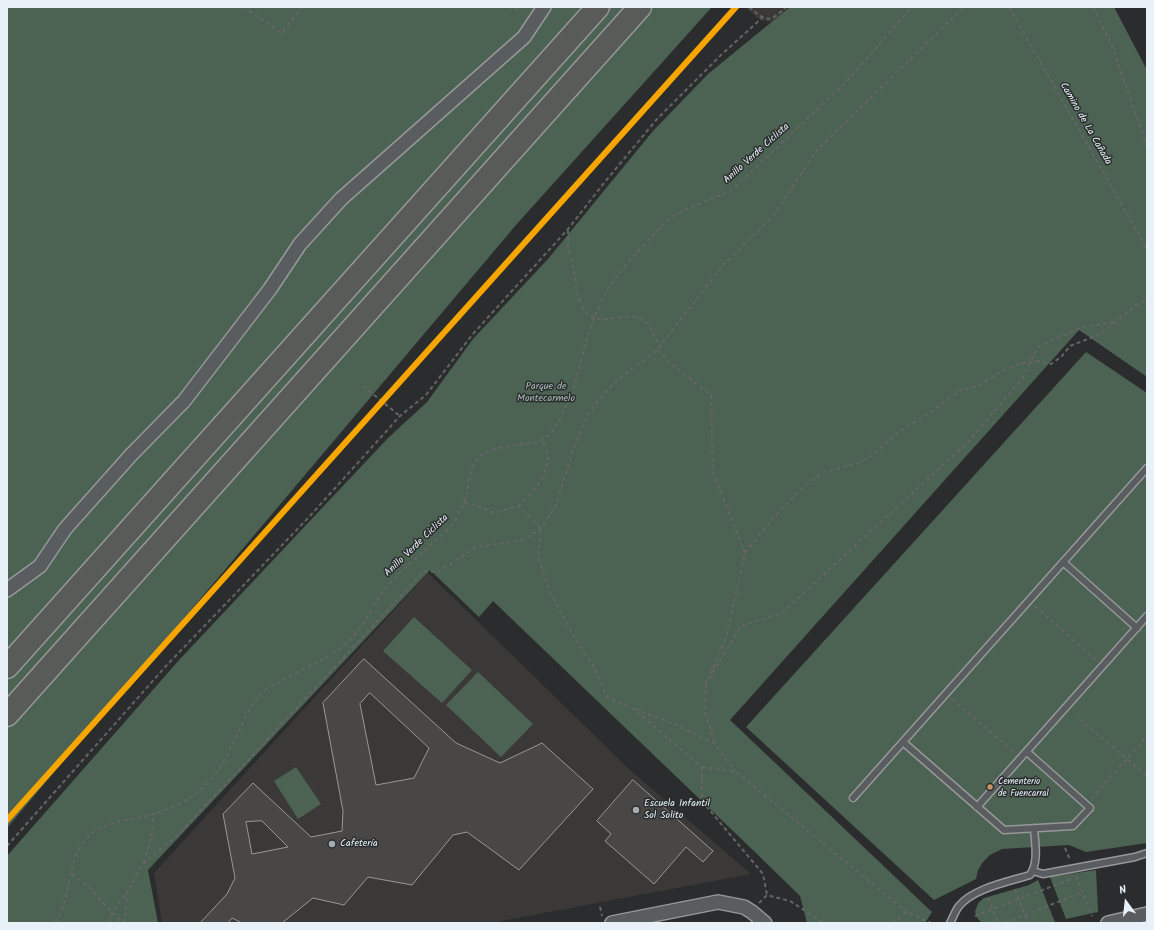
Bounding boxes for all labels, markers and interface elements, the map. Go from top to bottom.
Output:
street label: Camino de La Cañada [1057,81,1113,167]
street label: Anillo Verde Ciclista [722,121,792,187]
park label: Parque de Montecarmelo [517,381,575,404]
street label: Anillo Verde Ciclista [383,512,451,580]
place label: Cementerio de Fuencarral [998,777,1049,798]
marker: Cementerio de Fuencarral [985,782,995,792]
place label: Escuela Infantil Sol Solito [644,798,710,822]
marker: Escuela Infantil Sol Solito [631,805,641,815]
place label: Cafetería [340,838,378,850]
marker: Cafetería [327,839,337,849]
text: N [1117,881,1129,900]
north arrow [1106,882,1146,922]

